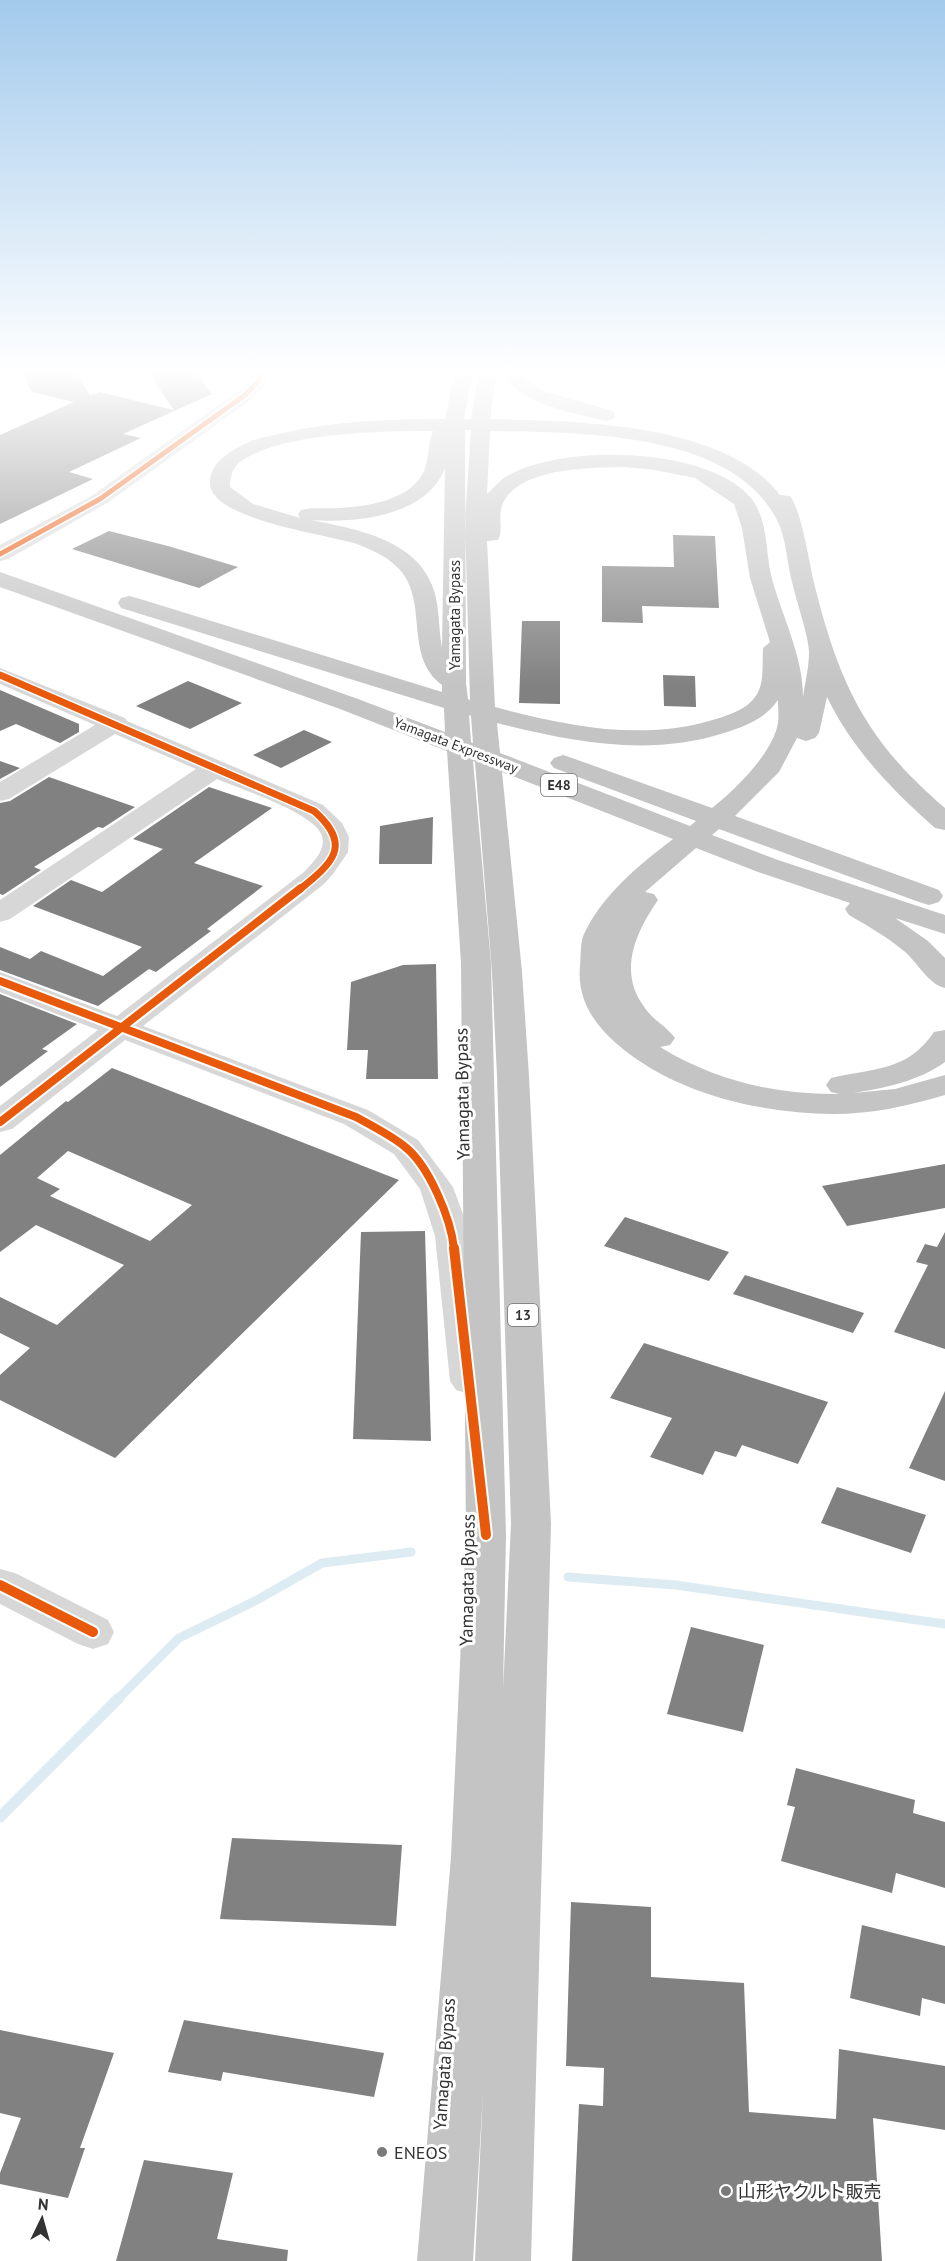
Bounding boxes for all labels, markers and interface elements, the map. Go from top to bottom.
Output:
street label: Yamagata Bypass [445,560,464,670]
street label: Yamagata Expressway [391,713,521,777]
road number: E48 [541,774,577,796]
street label: Yamagata Bypass [449,1028,475,1160]
road number: 13 [508,1304,538,1326]
street label: Yamagata Bypass [454,1514,480,1646]
street label: Yamagata Bypass [428,1997,460,2131]
place label: ENEOS [394,2141,447,2164]
marker: ENEOS [375,2145,389,2159]
place label: 山形ヤクルト販売 [738,2180,881,2203]
marker: 山形ヤクルト販売 [719,2184,733,2198]
north arrow [12,2189,72,2249]
text: N [37,2194,49,2214]

